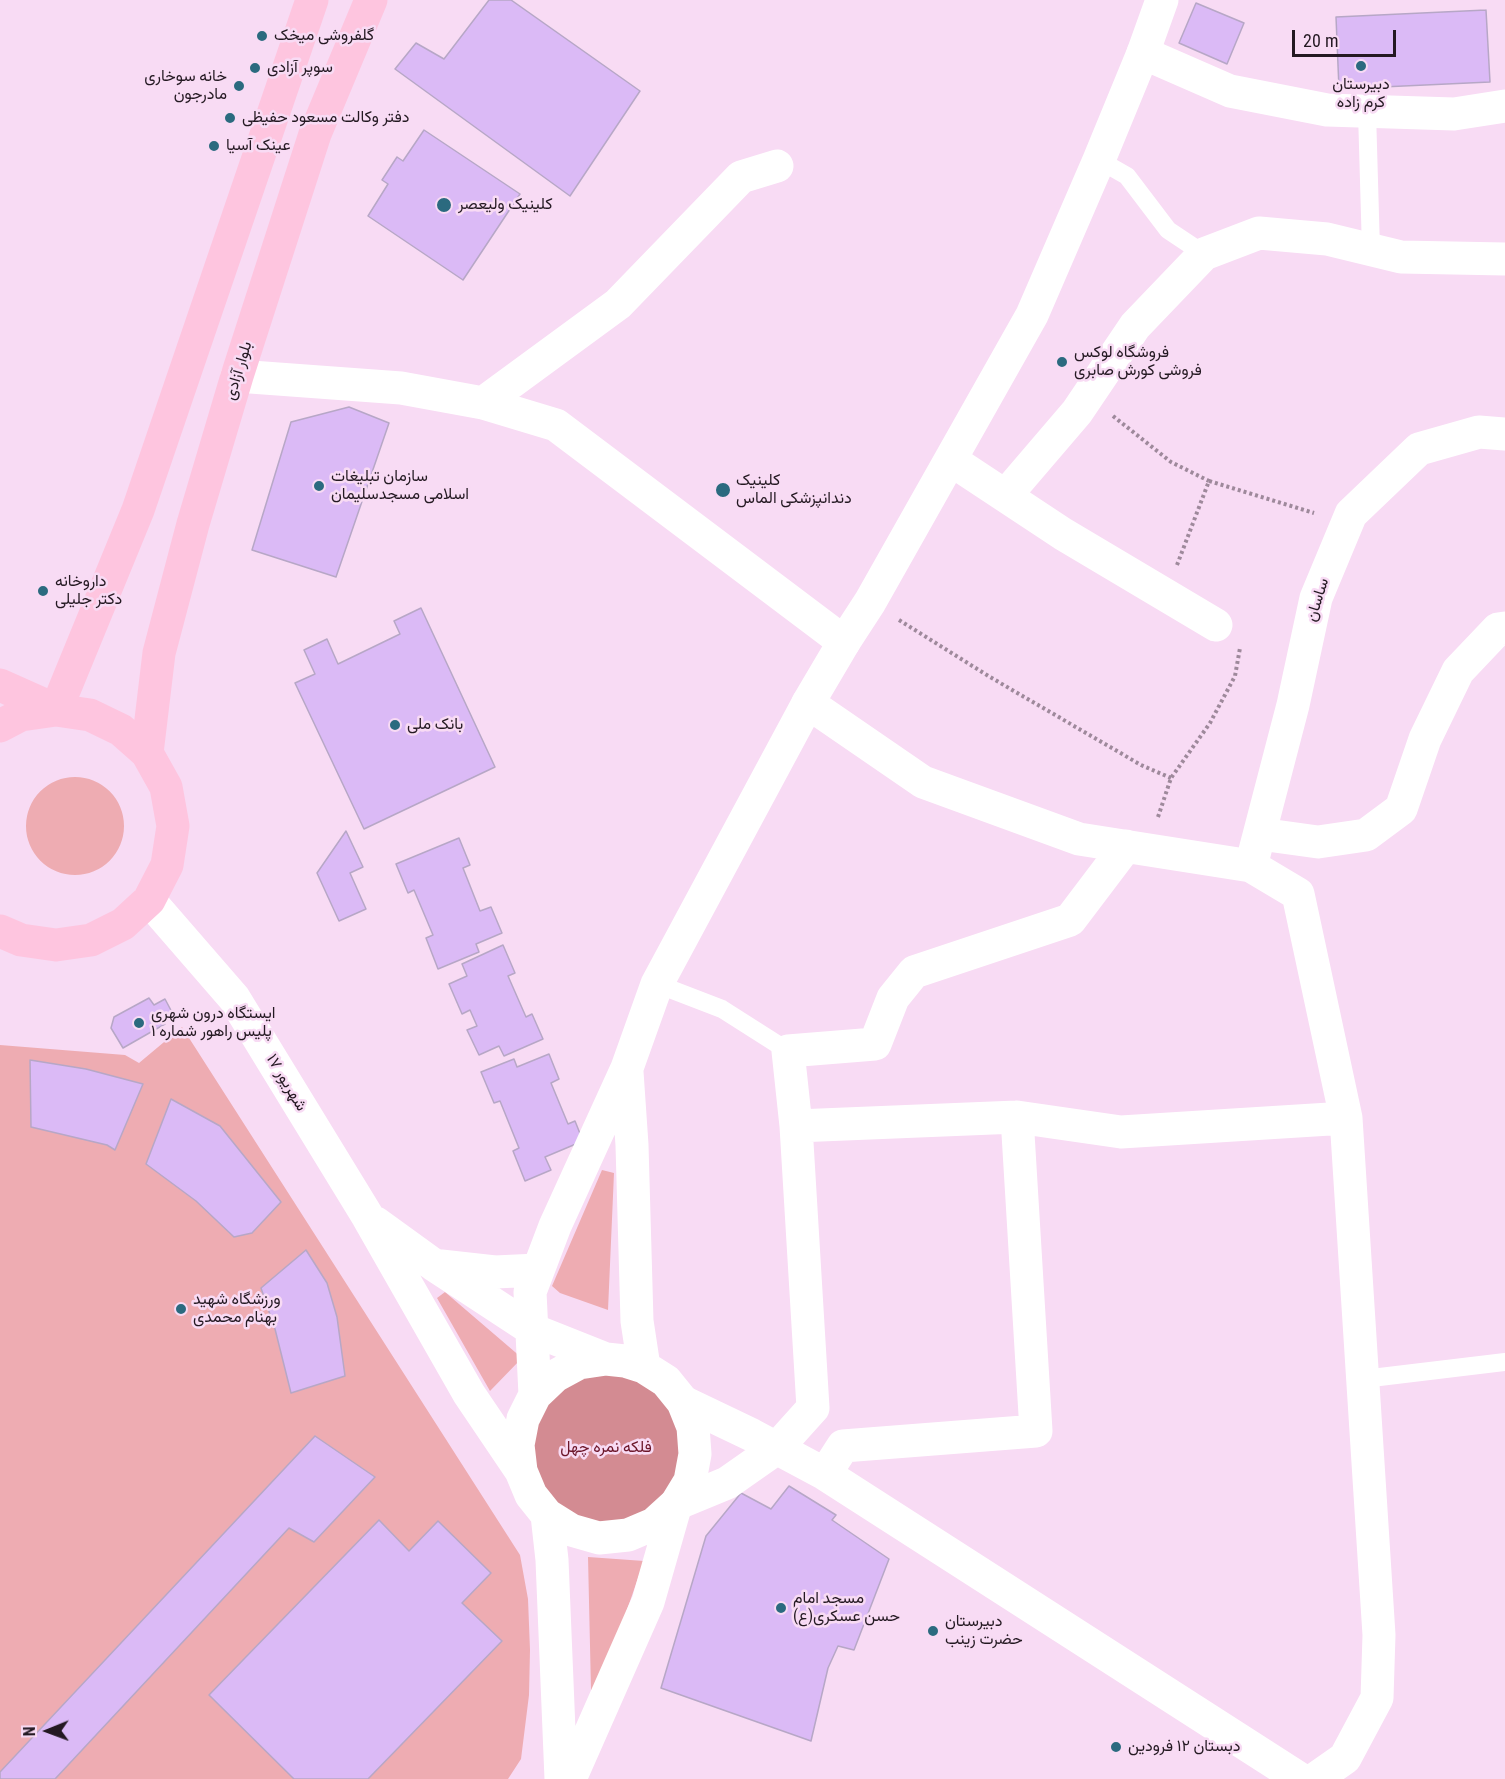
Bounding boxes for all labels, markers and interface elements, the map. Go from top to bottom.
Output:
scale bar [1295,18,1398,56]
place label: گلفروشی میخک [274,26,374,46]
marker: گلفروشی میخک [255,29,269,43]
text: 20 m [1303,30,1338,51]
place label: سوپر آزادی [267,58,333,78]
marker: دبیرستان کرم زاده [1354,59,1368,73]
marker: سوپر آزادی [248,61,262,75]
place label: خانه سوخاری مادرجون [144,67,227,105]
place label: دبیرستان کرم زاده [1332,75,1390,113]
marker: خانه سوخاری مادرجون [232,79,246,93]
place label: دفتر وکالت مسعود حفیظی [242,108,409,128]
marker: دفتر وکالت مسعود حفیظی [223,111,237,125]
place label: عینک آسیا [226,136,291,156]
marker: عینک آسیا [207,139,221,153]
place label: کلینیک ولیعصر [458,195,553,215]
marker: کلینیک ولیعصر [435,196,453,214]
street label: بلوار آزادی [221,339,257,403]
place label: فروشگاه لوکس فروشی کورش صابری [1074,343,1202,381]
marker: فروشگاه لوکس فروشی کورش صابری [1055,355,1069,369]
place label: سازمان تبلیغات اسلامی مسجدسلیمان [331,467,469,505]
place label: کلینیک دندانپزشکی الماس [736,471,852,509]
marker: سازمان تبلیغات اسلامی مسجدسلیمان [312,479,326,493]
marker: کلینیک دندانپزشکی الماس [714,481,732,499]
place label: داروخانه دکتر جلیلی [55,572,122,610]
street label: ساسان [1302,576,1334,624]
marker: داروخانه دکتر جلیلی [36,584,50,598]
place label: بانک ملی [407,715,463,735]
marker: بانک ملی [388,718,402,732]
place label: ایستگاه درون شهری پلیس راهور شماره ۱ [151,1004,275,1042]
marker: ایستگاه درون شهری پلیس راهور شماره ۱ [132,1016,146,1030]
street label: ۱۷ شهریور [262,1051,310,1115]
place label: ورزشگاه شهید بهنام محمدی [193,1290,281,1328]
marker: ورزشگاه شهید بهنام محمدی [174,1302,188,1316]
park label: فلکه نمره چهل [560,1438,652,1458]
place label: مسجد امام حسن عسکری(ع) [793,1589,900,1627]
marker: مسجد امام حسن عسکری(ع) [774,1601,788,1615]
place label: دبیرستان حضرت زینب [945,1612,1023,1650]
marker: دبیرستان حضرت زینب [926,1624,940,1638]
north arrow [18,1701,78,1761]
text: N [20,1726,39,1736]
place label: دبستان ۱۲ فرودین [1128,1737,1240,1757]
marker: دبستان ۱۲ فرودین [1109,1740,1123,1754]

